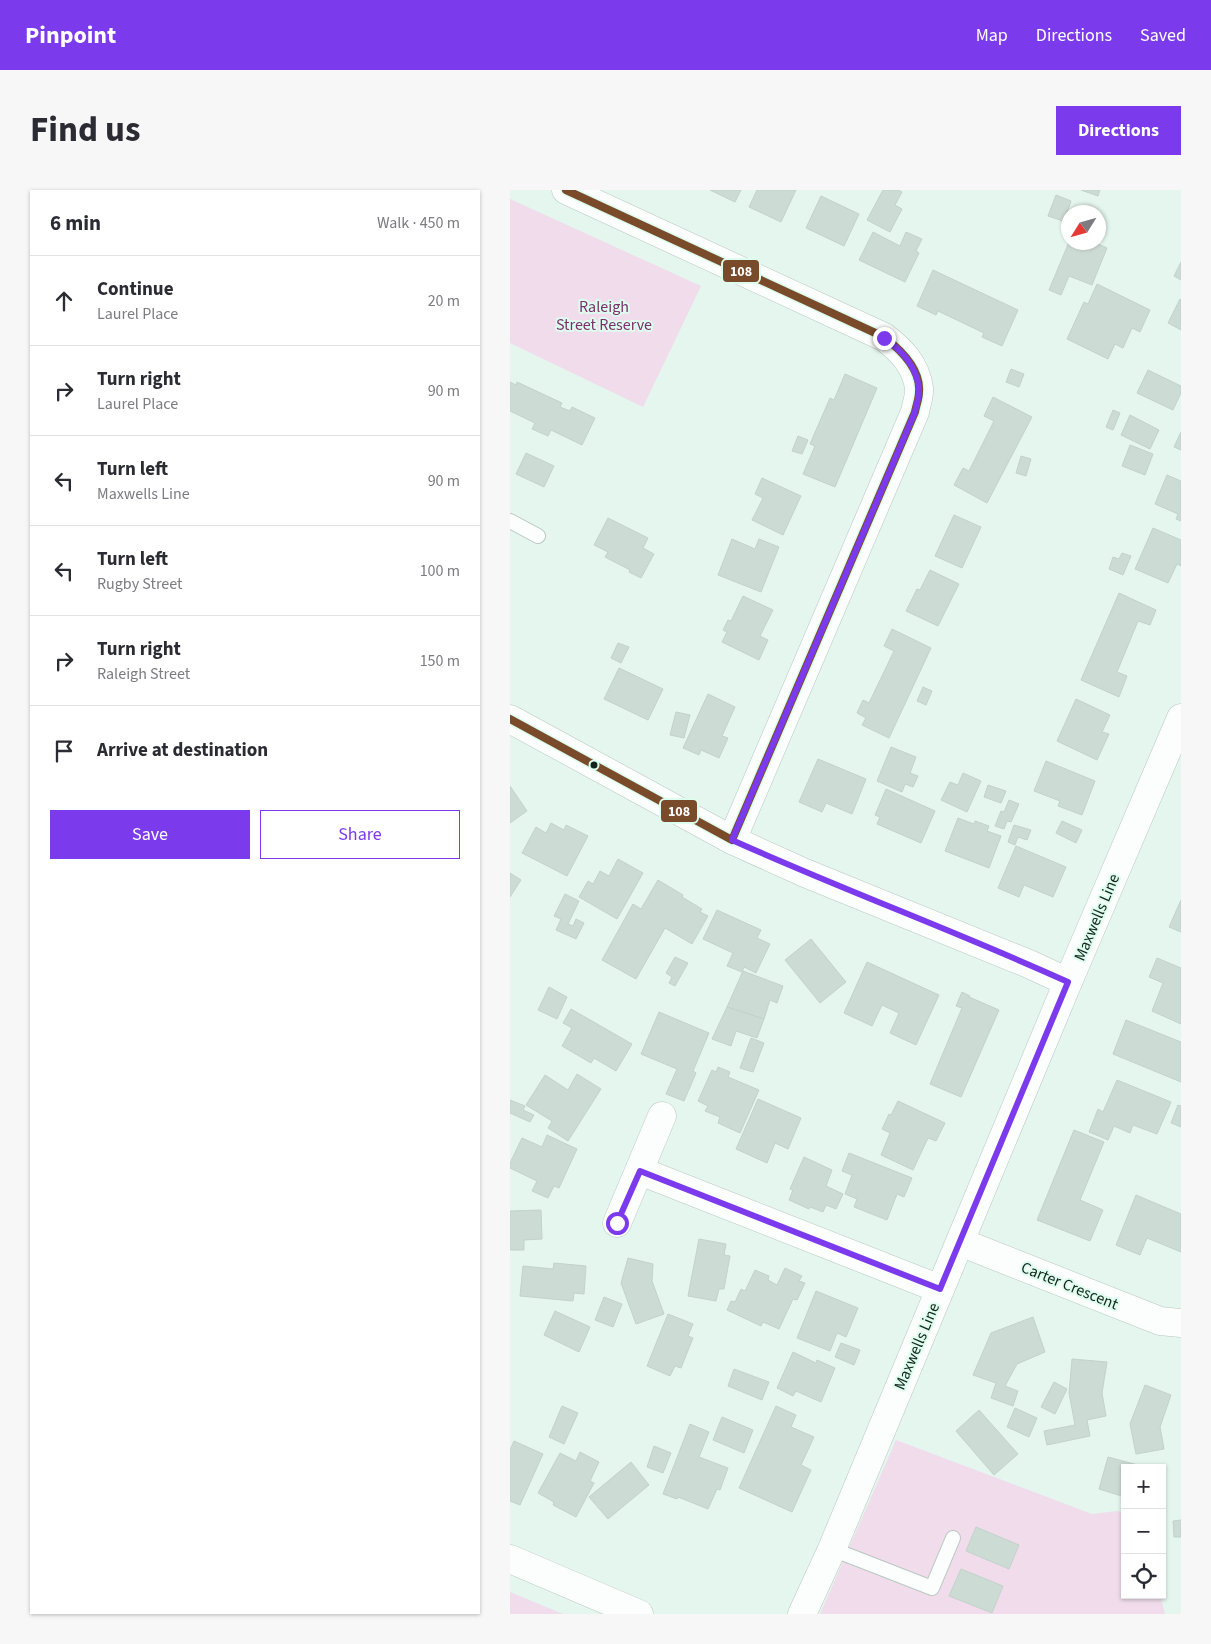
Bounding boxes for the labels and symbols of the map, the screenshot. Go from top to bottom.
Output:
north arrow [1061,205,1106,250]
line badge: 108 [722,259,760,283]
text: 108 [730,262,752,282]
park label: Raleigh Street Reserve [556,296,652,336]
route end [873,327,896,350]
unlabelled marker [589,760,599,770]
line badge: 108 [660,799,698,823]
text: 108 [668,802,690,822]
street label: Maxwells Line [1069,870,1125,964]
route start [606,1212,629,1235]
street label: Carter Crescent [1018,1256,1122,1316]
street label: Maxwells Line [889,1299,945,1393]

